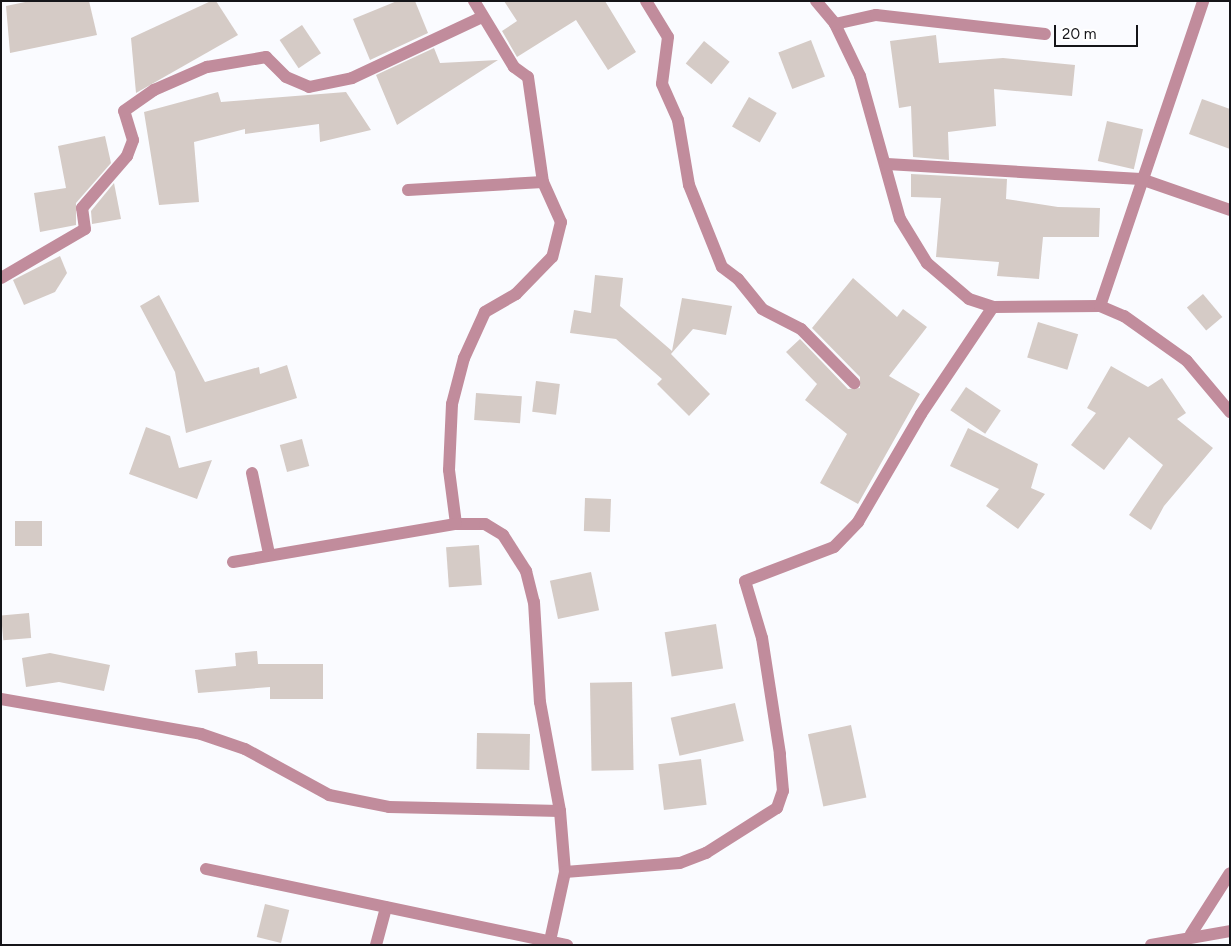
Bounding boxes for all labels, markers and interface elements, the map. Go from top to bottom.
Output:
scale bar [1056,15,1140,47]
text: 20 m [1062,25,1096,43]

